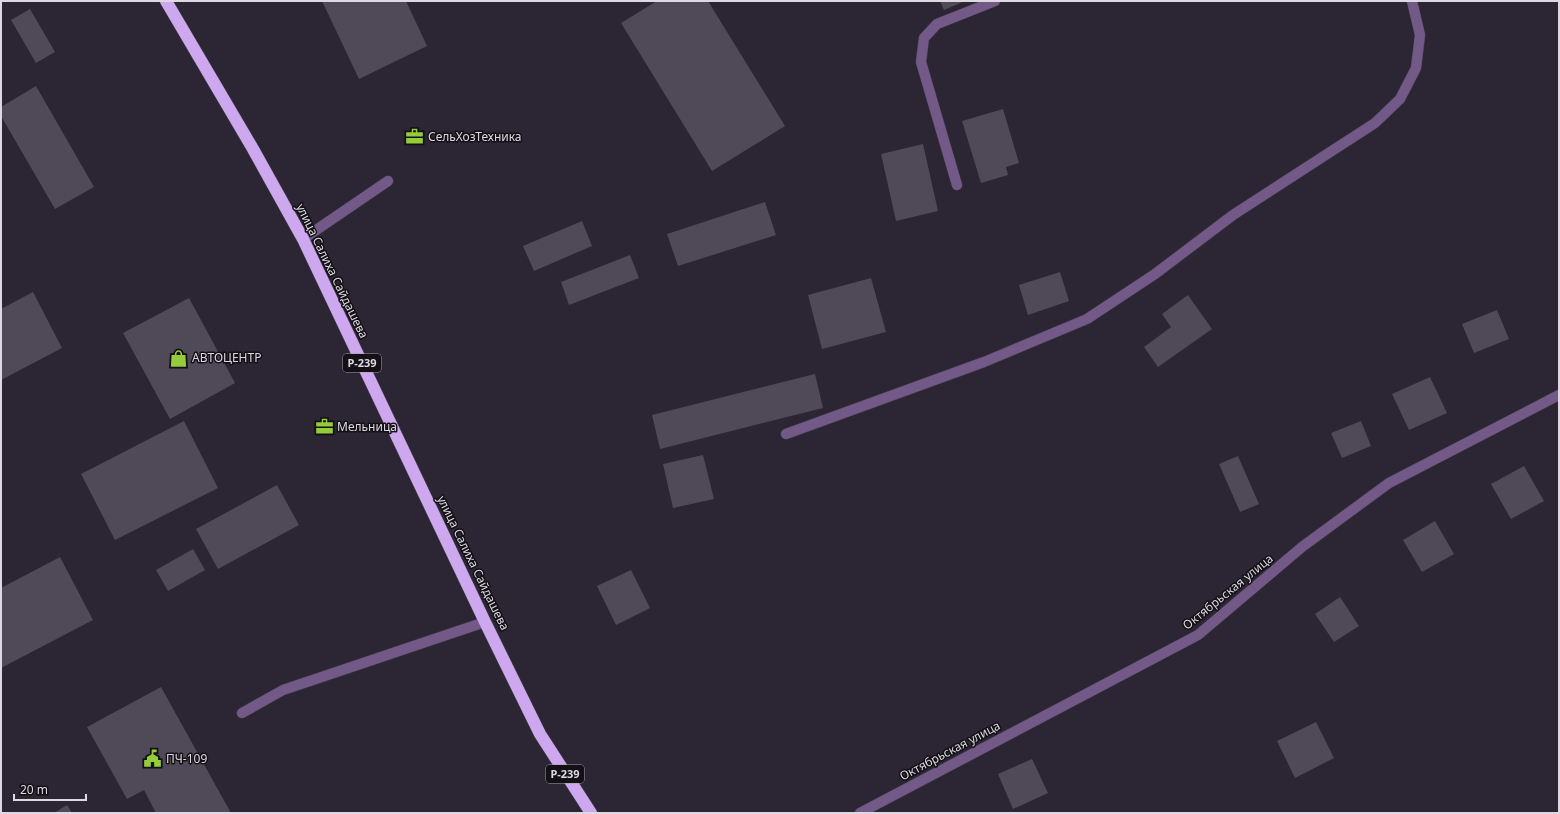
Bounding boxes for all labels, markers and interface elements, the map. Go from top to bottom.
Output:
office icon: СельХозТехника [405,127,425,147]
place label: СельХозТехника [428,128,522,145]
street label: улица Салиха Сайдашева [292,200,373,341]
shop icon: АВТОЦЕНТР [169,348,189,368]
place label: АВТОЦЕНТР [192,349,261,366]
road number: Р-239 [343,354,381,372]
office icon: Мельница [314,417,334,437]
place label: Мельница [337,418,397,435]
street label: улица Салиха Сайдашева [433,492,514,633]
street label: Октябрьская улица [1179,550,1276,633]
street label: Октябрьская улица [896,717,1003,784]
public building icon: ПЧ-109 [143,749,163,769]
place label: ПЧ-109 [166,750,207,767]
road number: Р-239 [546,765,584,783]
scale bar [14,776,86,802]
text: 20 m [20,781,48,798]

